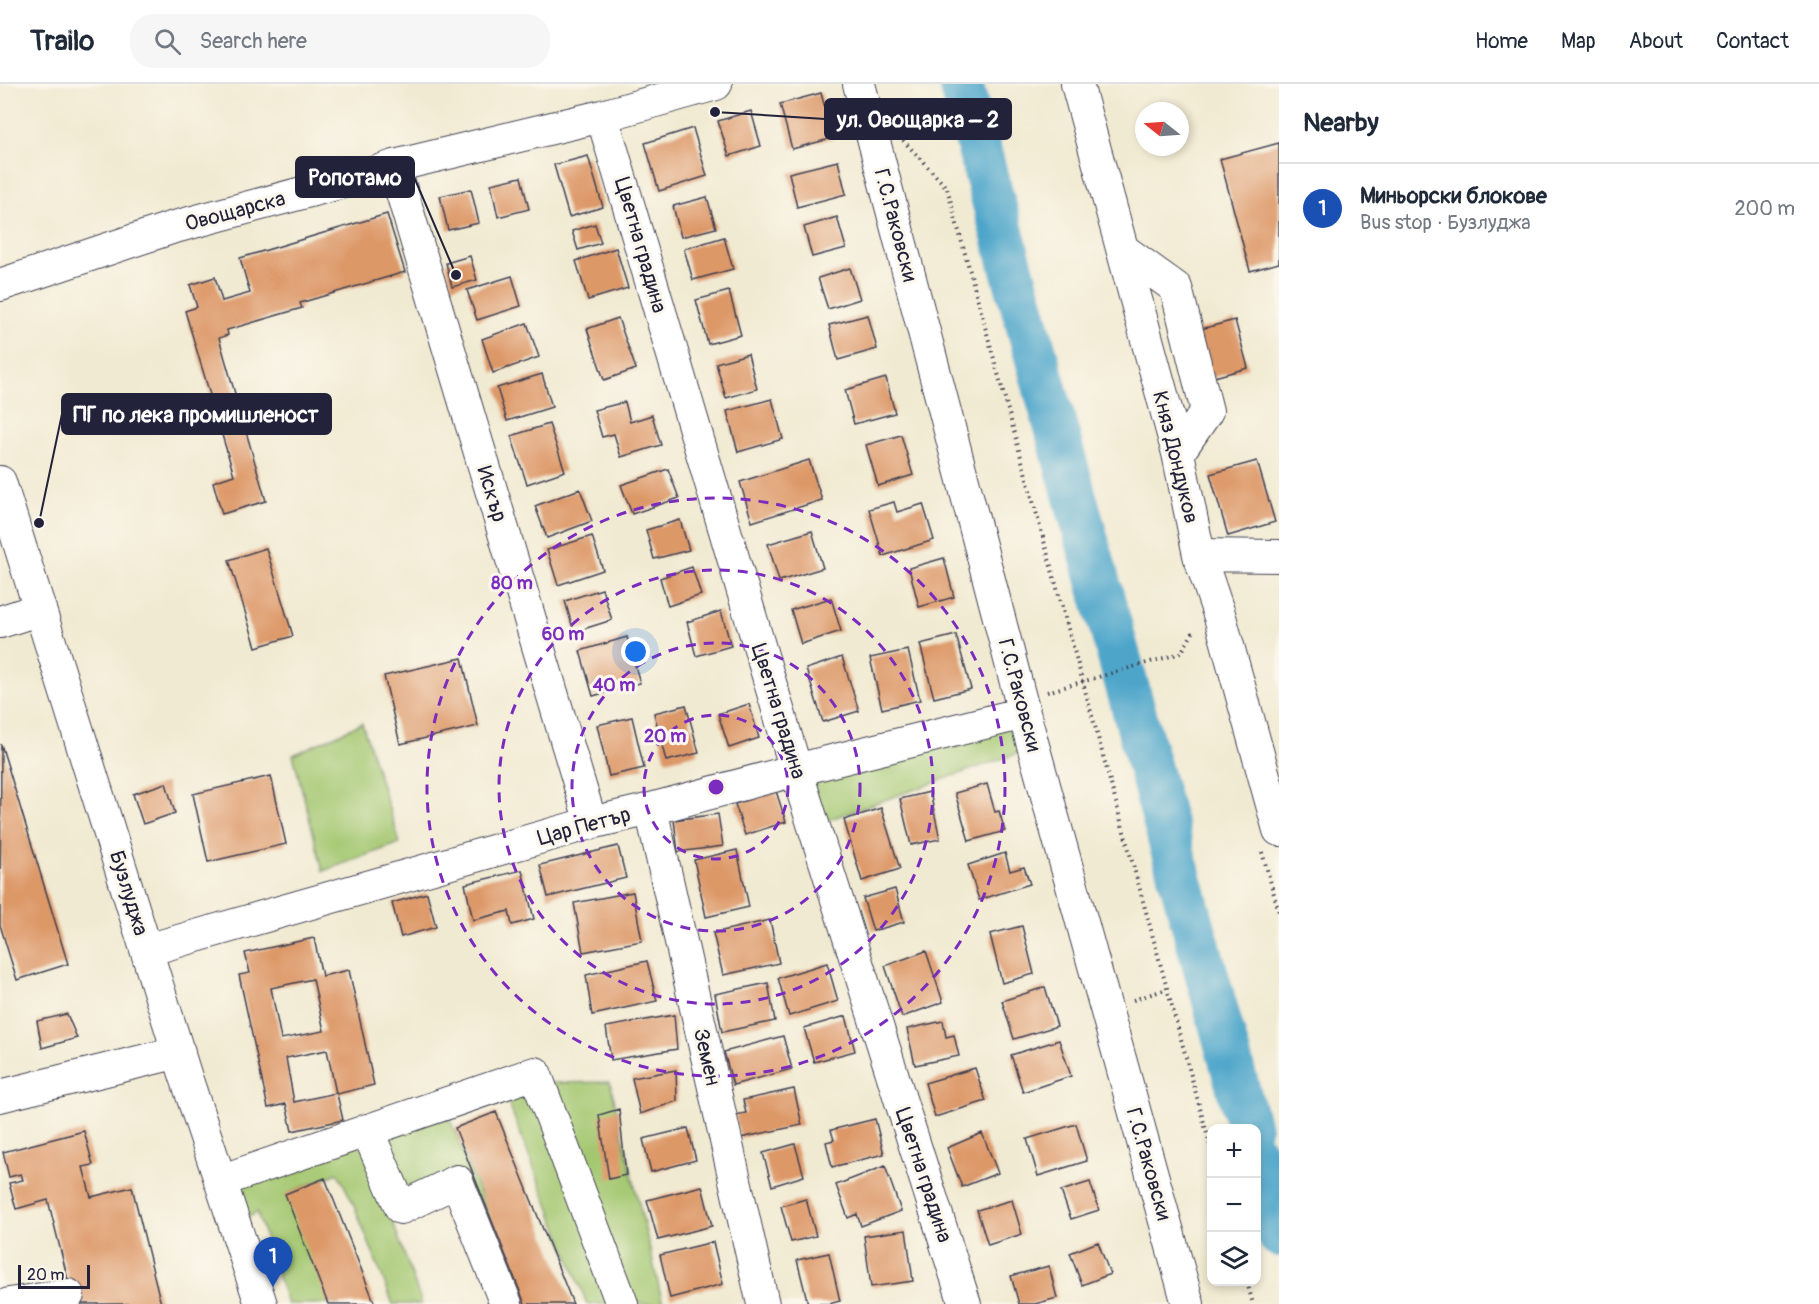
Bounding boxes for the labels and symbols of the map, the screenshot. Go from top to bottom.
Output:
callout: ул. Овощарка – 2 [825,99,1011,139]
north arrow [1135,102,1189,156]
text: ул. Овощарка – 2 [836,106,999,134]
callout: Ропотамо [296,157,414,197]
text: Ропотамо [308,164,402,192]
street label: Г.С.Раковски [868,166,924,285]
street label: Цветна градина [608,174,673,316]
street label: Овощарска [182,185,288,238]
street label: Княз Дондуков [1146,388,1205,526]
callout: ПГ по лека промишленост [62,394,331,434]
text: ПГ по лека промишленост [73,401,320,429]
street label: Искър [470,463,513,525]
text: 80 m [491,572,533,595]
text: 60 m [542,623,584,646]
street label: Г.С.Раковски [992,636,1048,755]
your location [621,637,650,666]
street label: Цветна градина [745,640,812,782]
text: 40 m [593,674,635,697]
text: 20 m [644,725,686,748]
centre of rings [706,777,726,797]
street label: Цар Петър [534,801,634,852]
street label: Бузлуджа [103,847,154,939]
street label: Земен [687,1026,726,1088]
street label: Цветна градина [889,1104,958,1246]
street label: Г.С.Раковски [1120,1105,1177,1223]
pin: 1 [254,1238,292,1287]
scale bar [18,1262,90,1290]

